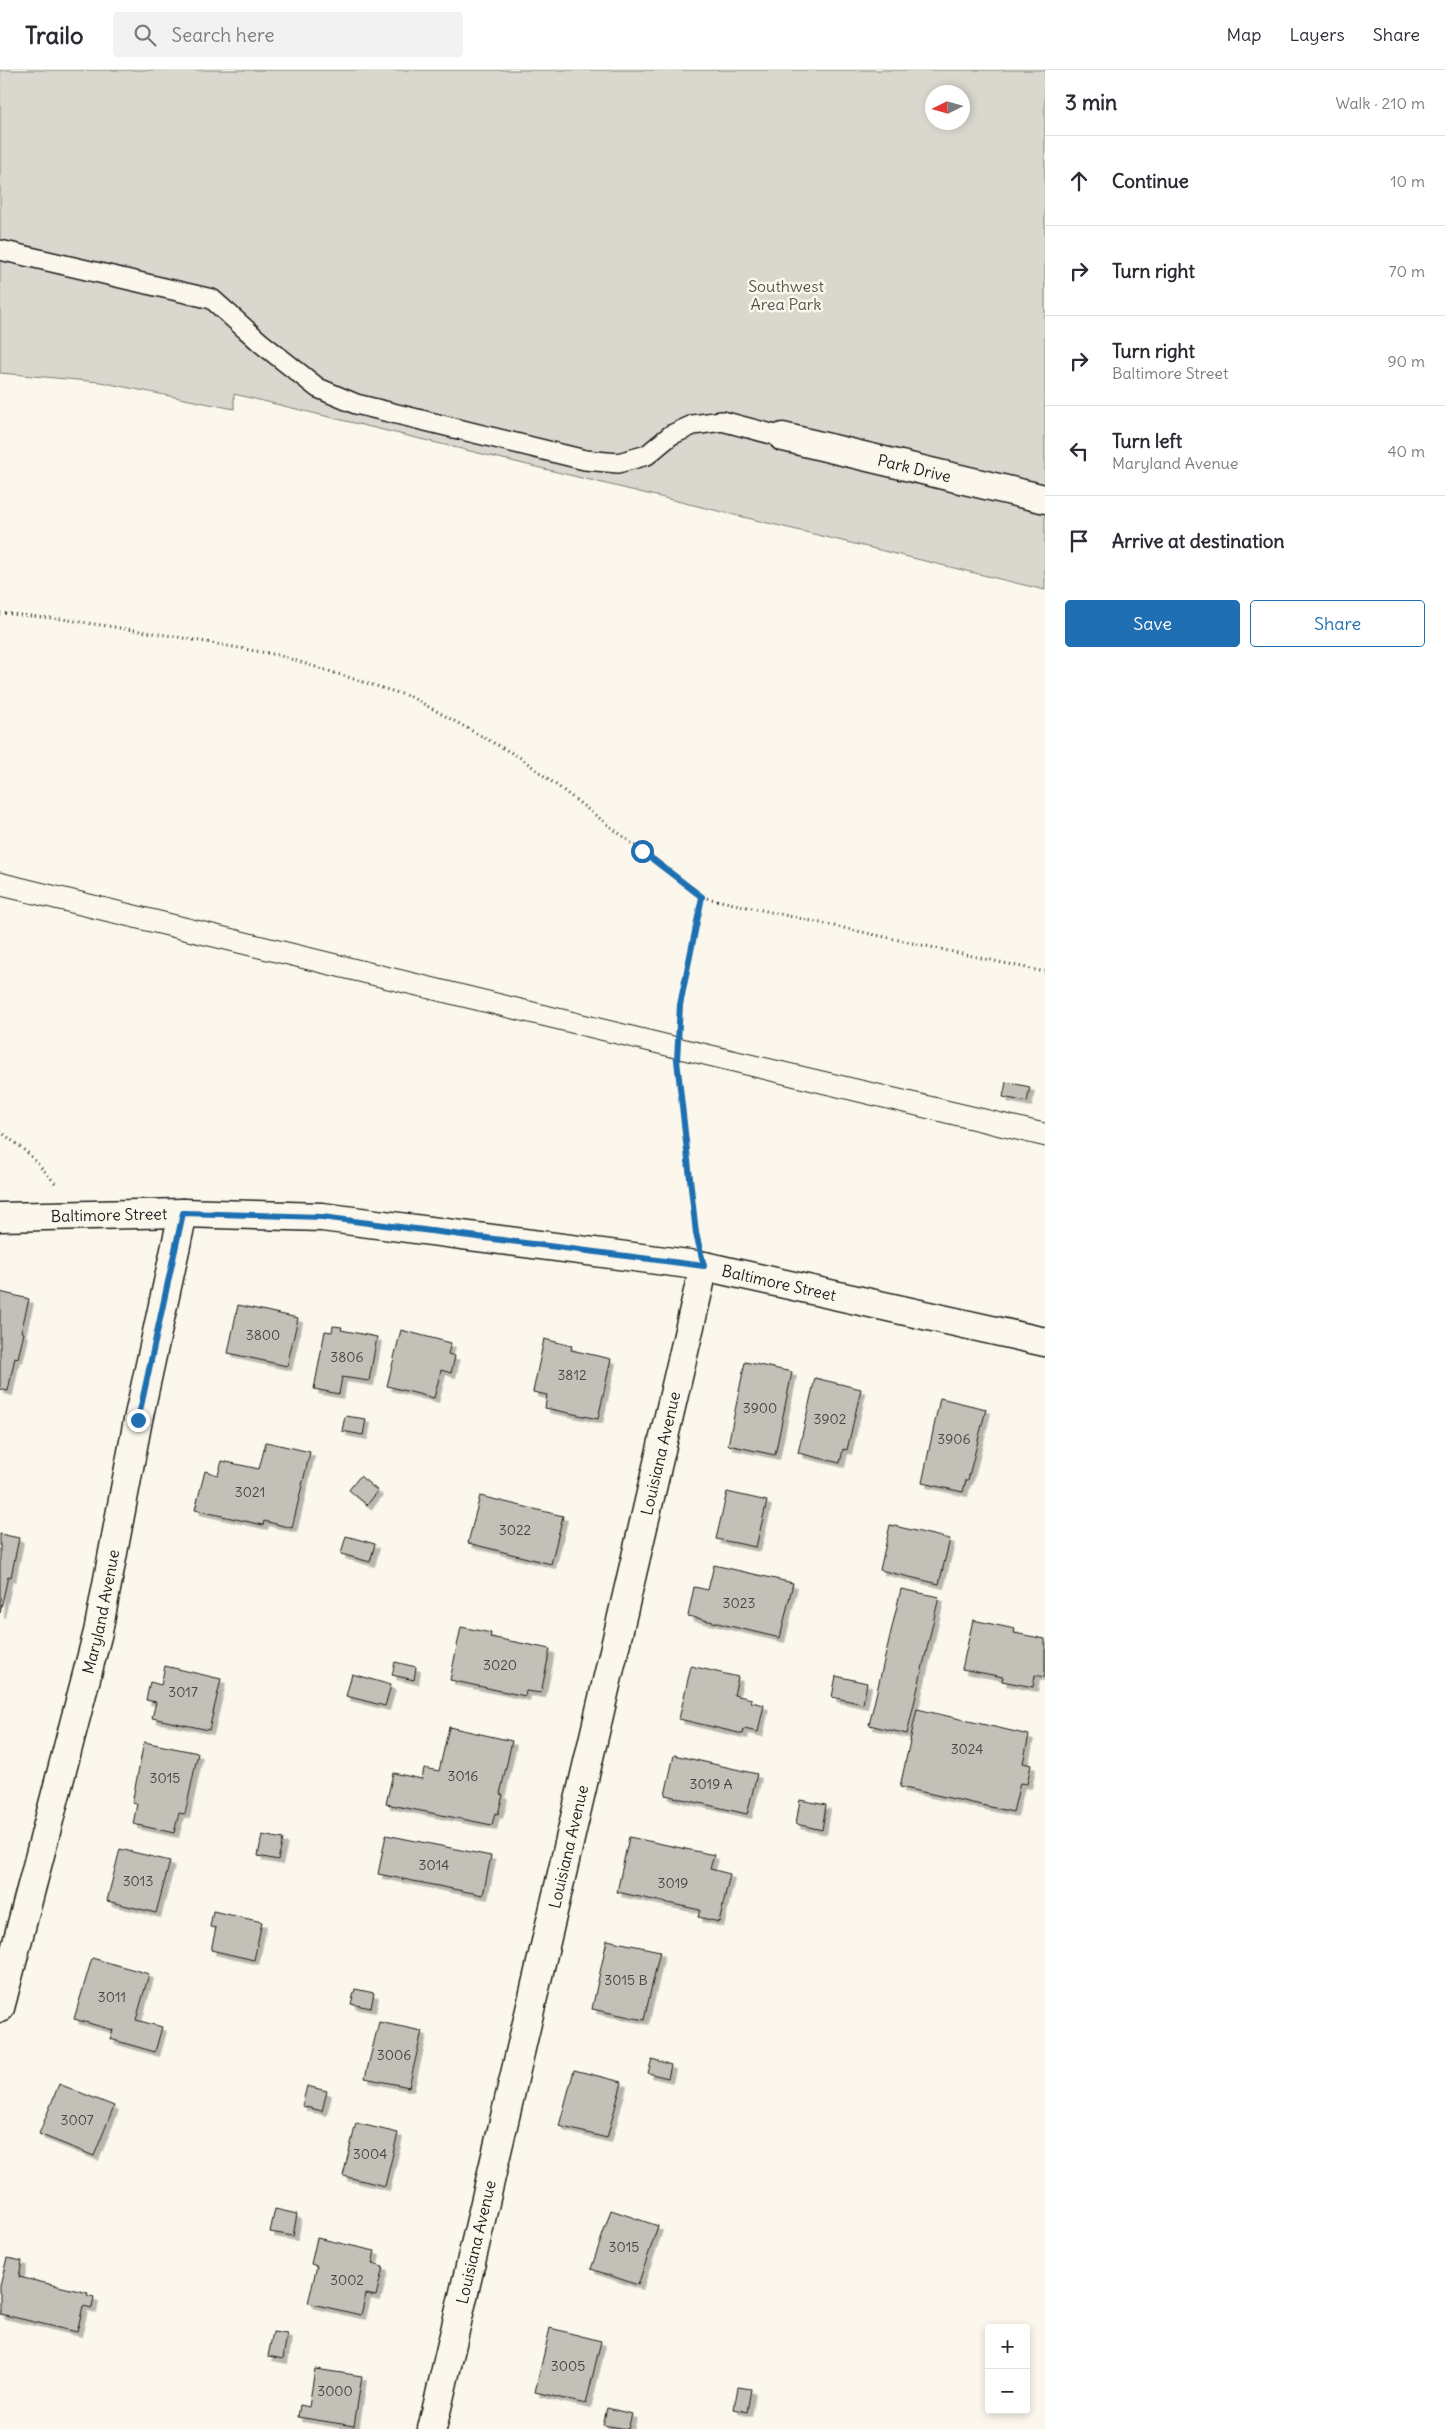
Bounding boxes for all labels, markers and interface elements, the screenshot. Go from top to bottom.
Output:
search box [113,12,463,57]
text: Trailo [25,20,83,50]
icon: search [131,21,159,49]
text: Search here [171,23,274,47]
text: Map [1226,23,1261,46]
text: Layers [1289,23,1345,46]
text: Share [1373,23,1420,46]
north arrow [925,85,970,130]
text: 3 min [1065,89,1117,116]
text: Walk · 210 m [1335,93,1425,113]
icon: ahead [1065,167,1093,195]
text: Continue [1112,169,1189,193]
text: 10 m [1390,171,1425,191]
icon: right [1065,257,1093,285]
text: Turn right [1112,259,1195,283]
text: 70 m [1389,261,1425,281]
park label: Southwest Area Park [748,276,824,314]
text: Turn right [1112,339,1195,363]
icon: right [1065,347,1093,375]
text: 90 m [1387,351,1425,371]
text: Baltimore Street [1112,363,1228,383]
text: Turn left [1112,429,1182,453]
icon: left [1065,437,1093,465]
text: 40 m [1387,441,1425,461]
street label: Park Drive [876,450,953,486]
text: Maryland Avenue [1112,453,1238,473]
icon: arrive [1065,527,1093,555]
text: Arrive at destination [1112,529,1285,553]
button: Save [1065,600,1240,647]
button: Share [1250,600,1425,647]
route start [631,840,654,863]
street label: Baltimore Street [51,1203,168,1226]
street label: Baltimore Street [720,1260,839,1305]
house number: 3800 [246,1326,280,1344]
house number: 3806 [330,1348,364,1366]
house number: 3812 [557,1366,587,1384]
street label: Louisiana Avenue [636,1390,684,1517]
house number: 3900 [743,1399,777,1417]
route end [127,1409,150,1432]
house number: 3902 [814,1410,847,1428]
house number: 3906 [937,1430,971,1448]
house number: 3021 [235,1483,265,1501]
house number: 3022 [499,1521,532,1539]
street label: Maryland Avenue [78,1548,123,1676]
house number: 3023 [723,1594,755,1612]
house number: 3020 [483,1656,517,1674]
house number: 3017 [168,1683,198,1701]
house number: 3024 [951,1740,983,1758]
house number: 3016 [448,1767,478,1785]
house number: 3015 [150,1769,180,1787]
house number: 3019 A [689,1775,733,1793]
street label: Louisiana Avenue [544,1783,592,1911]
house number: 3014 [419,1856,449,1874]
house number: 3013 [123,1872,153,1890]
house number: 3019 [658,1874,688,1892]
house number: 3015 B [604,1971,648,1989]
house number: 3011 [98,1988,126,2006]
house number: 3006 [377,2046,411,2064]
house number: 3007 [60,2111,94,2129]
house number: 3004 [353,2145,387,2163]
street label: Louisiana Avenue [452,2178,500,2306]
house number: 3015 [609,2238,639,2256]
house number: 3002 [330,2271,364,2289]
map controls [985,2324,1030,2414]
button: + [985,2324,1030,2369]
house number: 3005 [551,2357,585,2375]
button: − [985,2369,1030,2414]
house number: 3000 [317,2382,353,2400]

